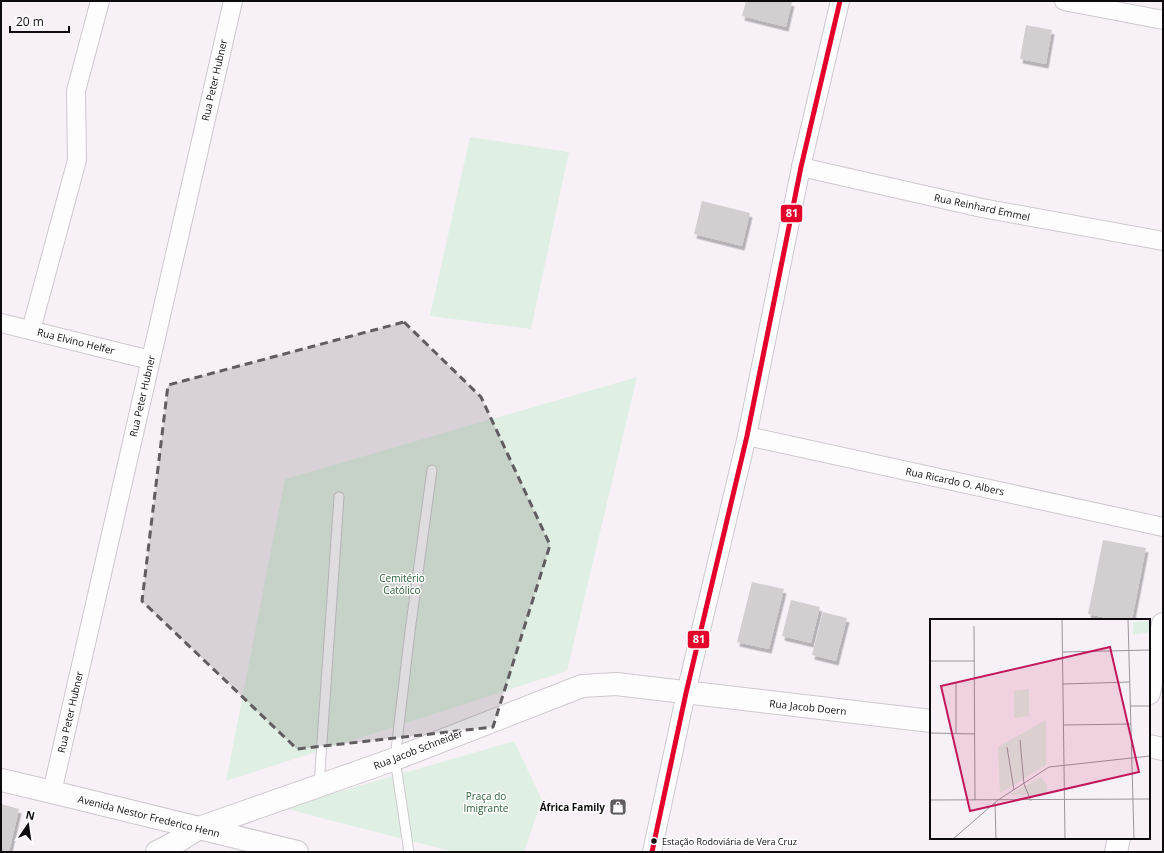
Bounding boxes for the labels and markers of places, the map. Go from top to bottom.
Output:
shop icon: África Family [608,797,628,817]
place label: África Family [540,800,605,814]
place label: Estação Rodoviária de Vera Cruz [662,835,797,848]
marker: Estação Rodoviária de Vera Cruz [649,836,659,846]

